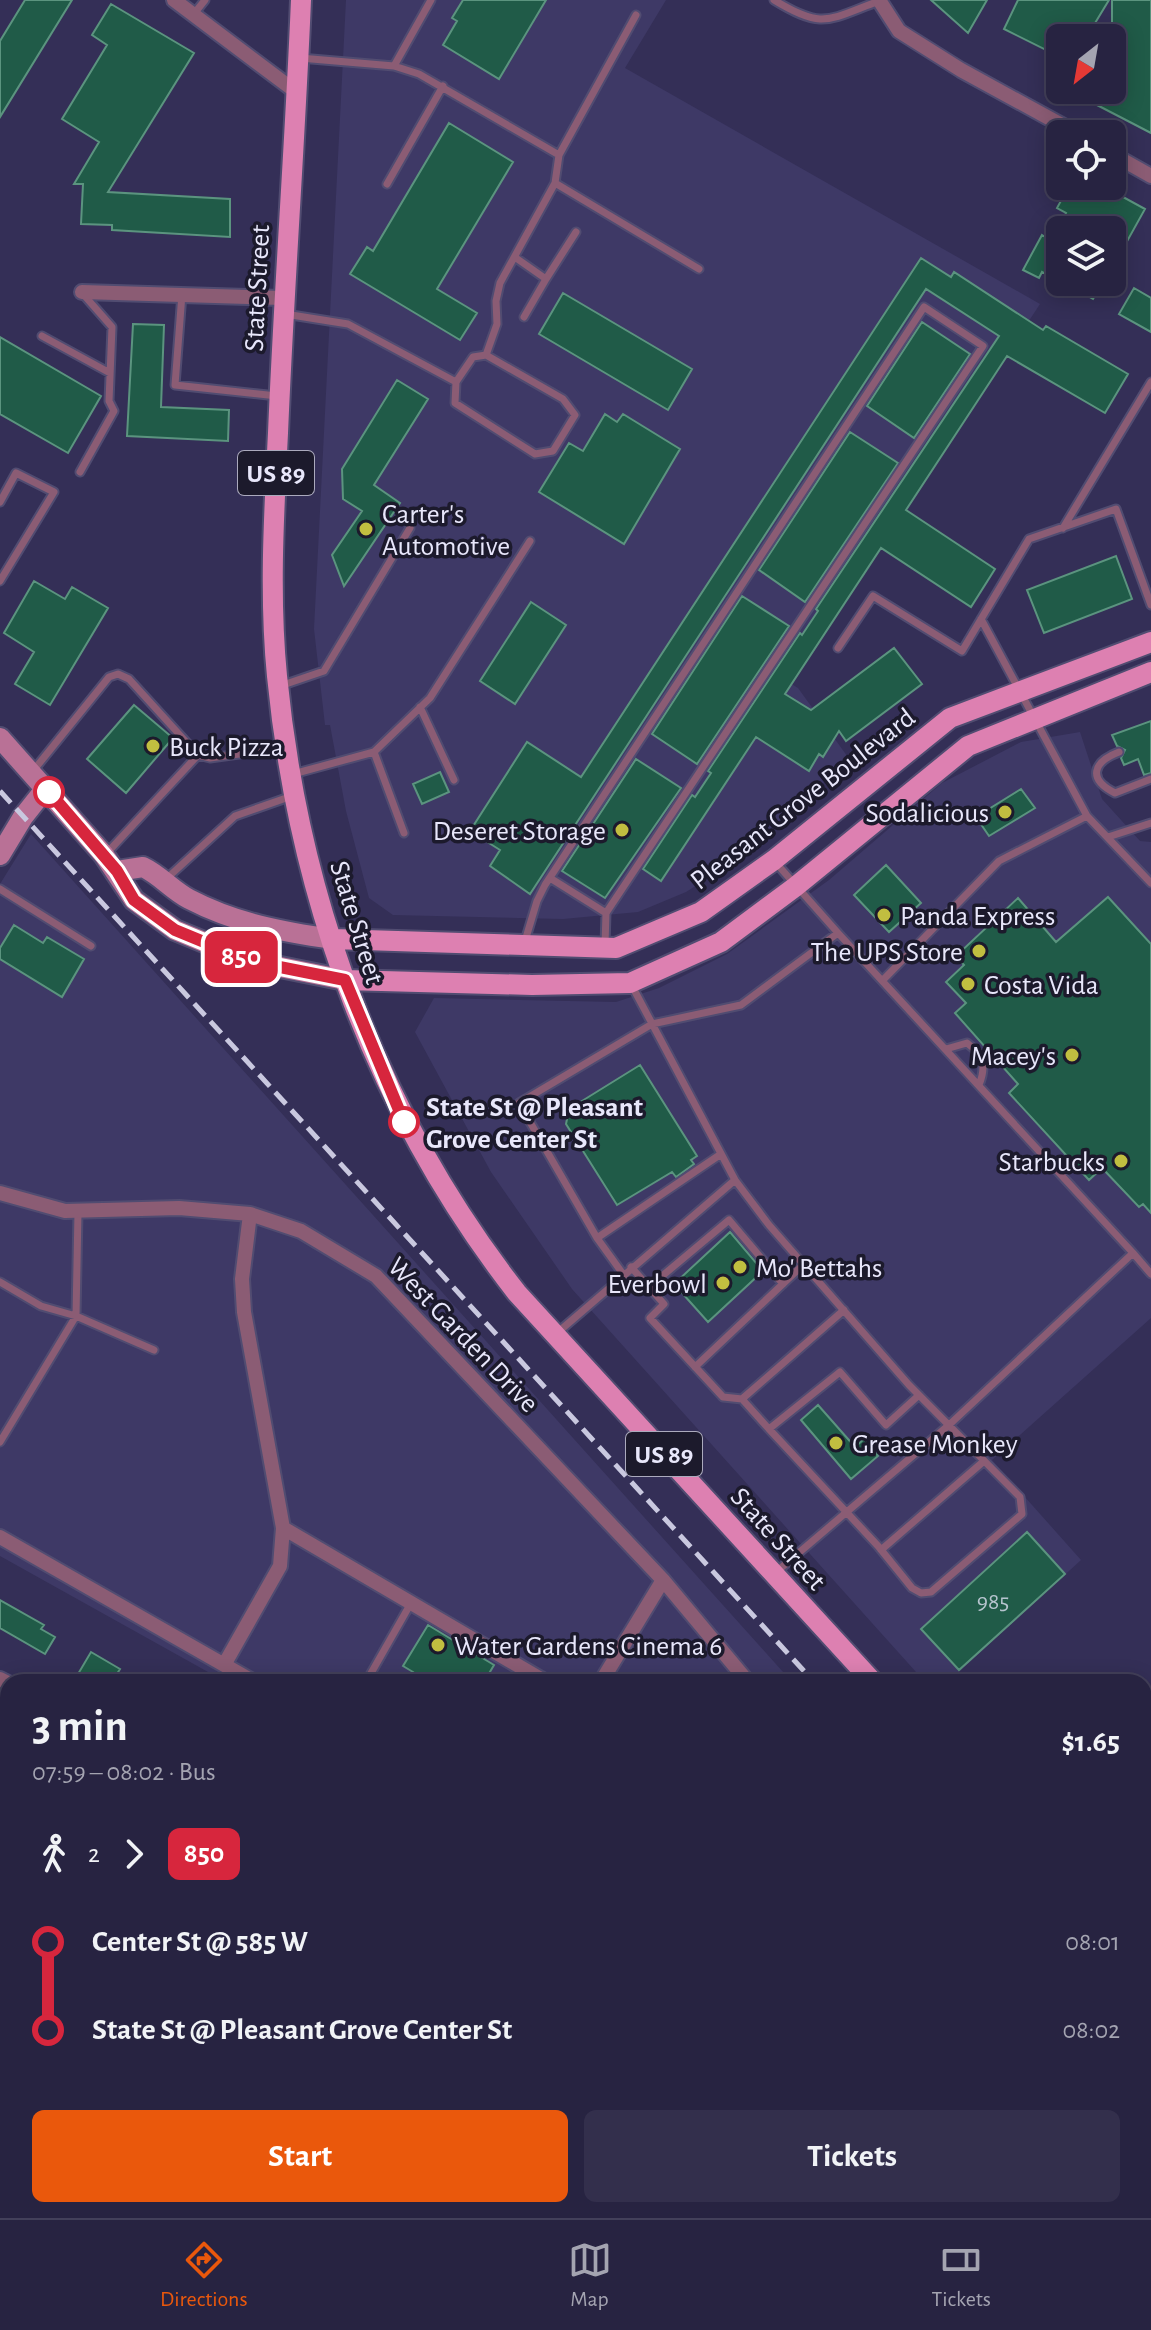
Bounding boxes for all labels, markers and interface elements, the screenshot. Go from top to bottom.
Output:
north arrow [1046,24,1126,104]
map controls [1046,24,1126,296]
button: locate [1046,120,1126,200]
button: layers [1046,216,1126,296]
street label: State Street [241,224,275,352]
road number: US 89 [238,451,314,495]
place label: Carter's Automotive [382,501,510,561]
marker: Carter's Automotive [357,520,375,538]
street label: Pleasant Grove Boulevard [686,704,921,896]
place label: Buck Pizza [169,734,284,762]
marker: Buck Pizza [144,737,162,755]
unlabelled marker [34,777,64,807]
place label: Sodalicious [866,800,989,828]
marker: Sodalicious [996,803,1014,821]
place label: Deseret Storage [433,818,606,846]
marker: Deseret Storage [613,821,631,839]
street label: State Street [324,858,388,987]
place label: Panda Express [900,903,1055,931]
marker: Panda Express [875,906,893,924]
line badge: 850 [195,931,287,983]
place label: The UPS Store [810,939,963,967]
marker: The UPS Store [970,942,988,960]
text: 850 [221,943,261,971]
place label: Costa Vida [984,972,1099,1000]
marker: Costa Vida [959,975,977,993]
place label: Macey's [971,1043,1056,1071]
marker: Macey's [1063,1046,1081,1064]
place label: State St @ Pleasant Grove Center St [426,1094,643,1154]
marker: State St @ Pleasant Grove Center St [389,1107,419,1137]
place label: Starbucks [999,1149,1105,1177]
marker: Starbucks [1112,1152,1130,1170]
street label: West Garden Drive [382,1252,543,1418]
place label: Mo' Bettahs [756,1255,882,1283]
marker: Mo' Bettahs [731,1258,749,1276]
place label: Everbowl [607,1271,707,1299]
marker: Everbowl [714,1274,732,1292]
place label: Grease Monkey [852,1431,1018,1459]
road number: US 89 [626,1432,702,1476]
marker: Grease Monkey [827,1434,845,1452]
street label: State Street [725,1483,830,1596]
house number: 985 [977,1590,1009,1614]
place label: Water Gardens Cinema 6 [454,1633,722,1661]
marker: Water Gardens Cinema 6 [429,1636,447,1654]
text: 3 min [32,1705,128,1749]
text: $1.65 [1061,1727,1120,1757]
text: 07:59 – 08:02 · Bus [32,1759,216,1785]
icon: walk [32,1832,76,1876]
icon: forward [112,1832,156,1876]
text: 850 [184,1840,224,1868]
text: 2 [88,1841,100,1867]
text: Center St @ 585 W [92,1927,308,1957]
text: 08:01 [1065,1929,1120,1955]
text: State St @ Pleasant Grove Center St [92,2015,512,2045]
text: 08:02 [1062,2017,1120,2043]
button: Start [32,2110,568,2202]
button: Tickets [584,2110,1120,2202]
tab: Directions [160,2238,248,2312]
tab: Map [568,2238,612,2312]
tab: Tickets [931,2238,991,2312]

